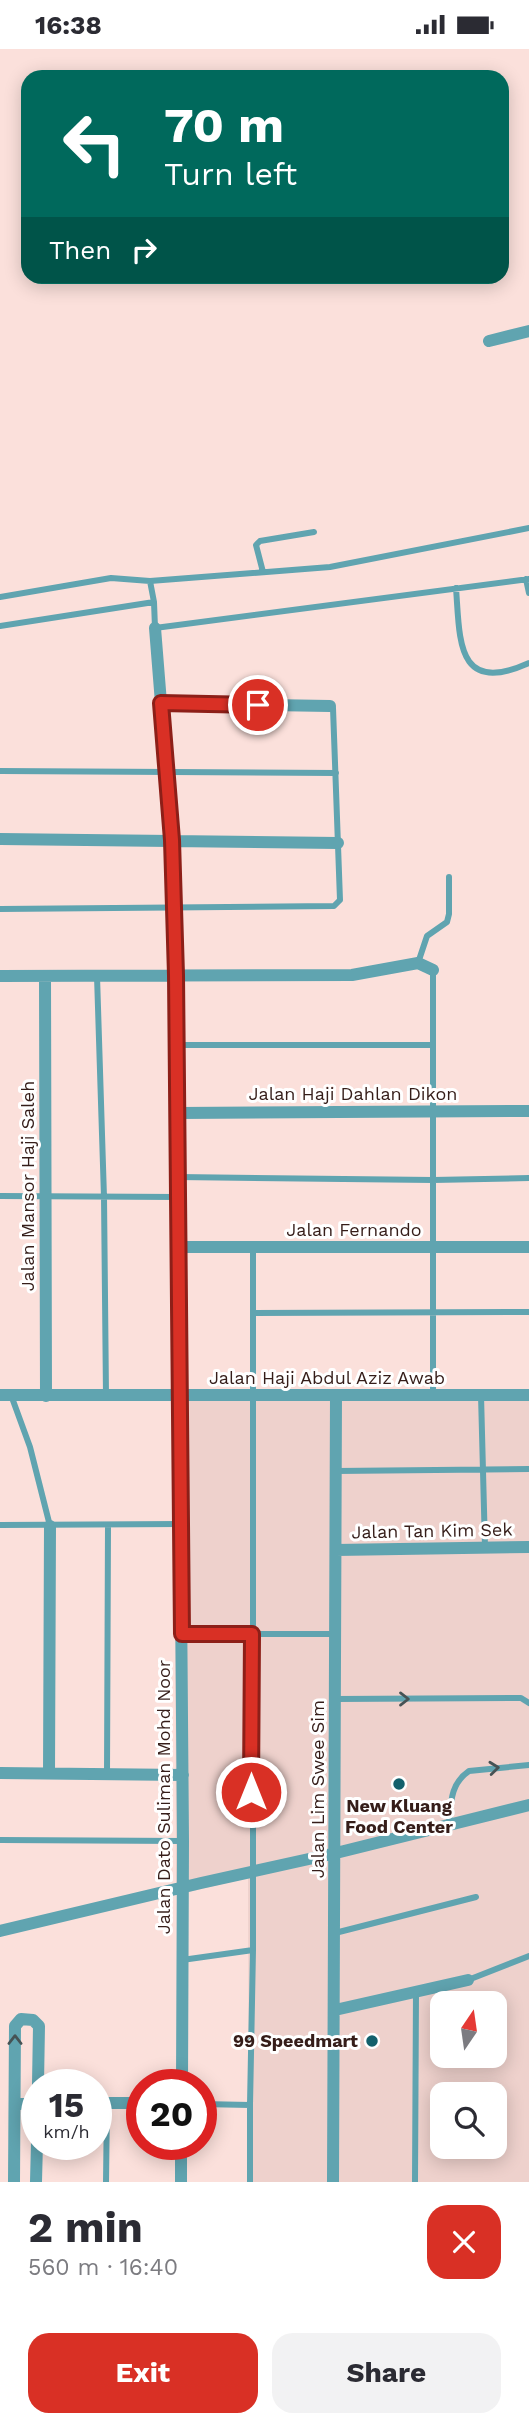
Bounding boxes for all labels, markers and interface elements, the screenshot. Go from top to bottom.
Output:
text: 16:38 [35,10,102,40]
text: 70 m [164,96,284,154]
icon: left [49,98,140,189]
text: Turn left [164,155,297,193]
icon: right [125,231,163,269]
text: Then [49,235,111,265]
pin [228,675,288,735]
icon: arrive [239,686,277,724]
street label: Jalan Mansor Haji Saleh [17,1081,38,1291]
street label: Jalan Haji Dahlan Dikon [249,1083,457,1104]
street label: Jalan Fernando [286,1219,422,1240]
street label: Jalan Haji Abdul Aziz Awab [209,1367,445,1388]
street label: Jalan Tan Kim Sek [351,1519,513,1542]
street label: Jalan Dato Suliman Mohd Noor [153,1660,174,1934]
one-way arrow [399,1691,410,1706]
street label: Jalan Lim Swee Sim [307,1700,328,1878]
position arrow [214,1755,288,1829]
one-way arrow [488,1761,499,1776]
marker: New Kluang Food Center [391,1776,407,1792]
place label: New Kluang Food Center [345,1795,453,1837]
north arrow [430,1991,508,2069]
map controls [430,1991,507,2159]
place label: 99 Speedmart [233,2030,358,2051]
marker: 99 Speedmart [364,2033,380,2049]
one-way arrow [7,2035,23,2045]
speed limit sign: 20 [126,2069,217,2160]
button: search [430,2082,507,2159]
text: 15 [49,2084,84,2126]
text: km/h [43,2121,90,2142]
text: 2 min [28,2203,143,2252]
button: close [427,2205,501,2279]
text: 560 m · 16:40 [28,2254,178,2281]
button: Exit [28,2333,258,2413]
button: Share [272,2333,501,2413]

